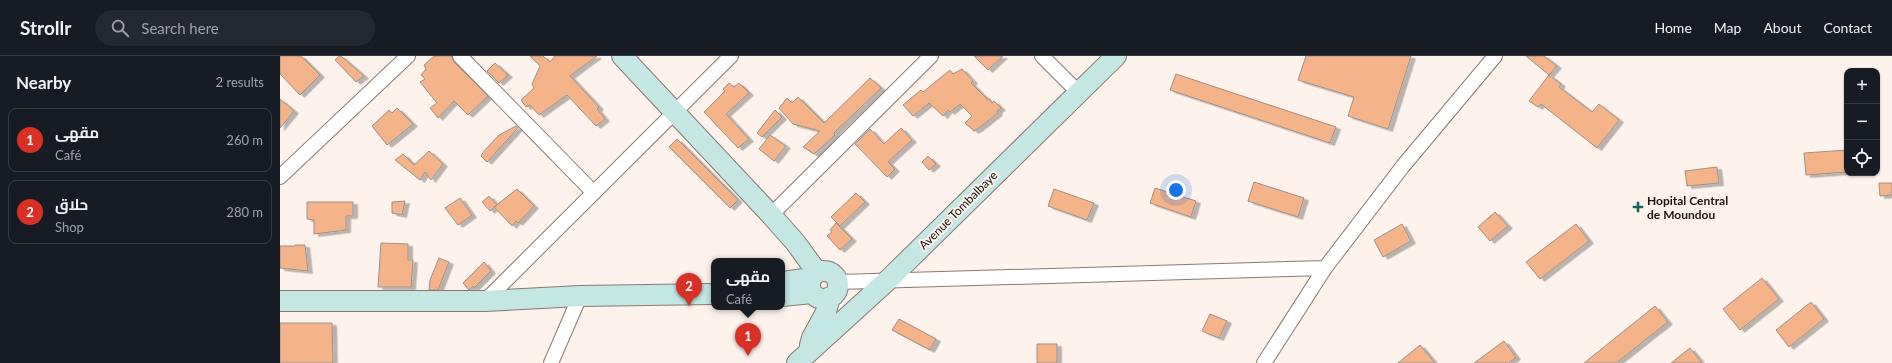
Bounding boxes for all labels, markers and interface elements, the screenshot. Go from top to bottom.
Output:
search box [95,10,375,46]
text: Strollr [20,16,71,39]
icon: search [109,17,131,39]
text: Search here [141,19,219,37]
text: Home [1654,19,1692,36]
text: Map [1714,19,1741,36]
text: About [1763,19,1801,36]
text: Contact [1823,19,1872,36]
map controls [1844,68,1880,176]
button: + [1844,68,1880,104]
text: Nearby [16,72,71,93]
text: 2 results [216,74,264,90]
button: − [1844,104,1880,140]
text: مقهى [55,123,99,141]
text: 1 [26,132,34,148]
text: 260 m [226,132,263,148]
button: locate [1844,140,1880,176]
text: Café [55,147,81,163]
street label: Avenue Tombalbaye [916,168,1000,252]
your location [1166,180,1186,200]
place label: Hopital Central de Moundou [1647,193,1728,222]
text: حلاق [55,195,88,213]
marker: Hopital Central de Moundou [1632,201,1644,213]
text: 2 [26,204,34,220]
text: 280 m [226,204,263,220]
text: Shop [55,219,84,235]
popup [711,258,785,310]
text: مقهى [726,267,770,285]
pin: 2 [676,273,702,306]
text: Café [726,291,752,307]
pin: 1 [735,323,761,356]

